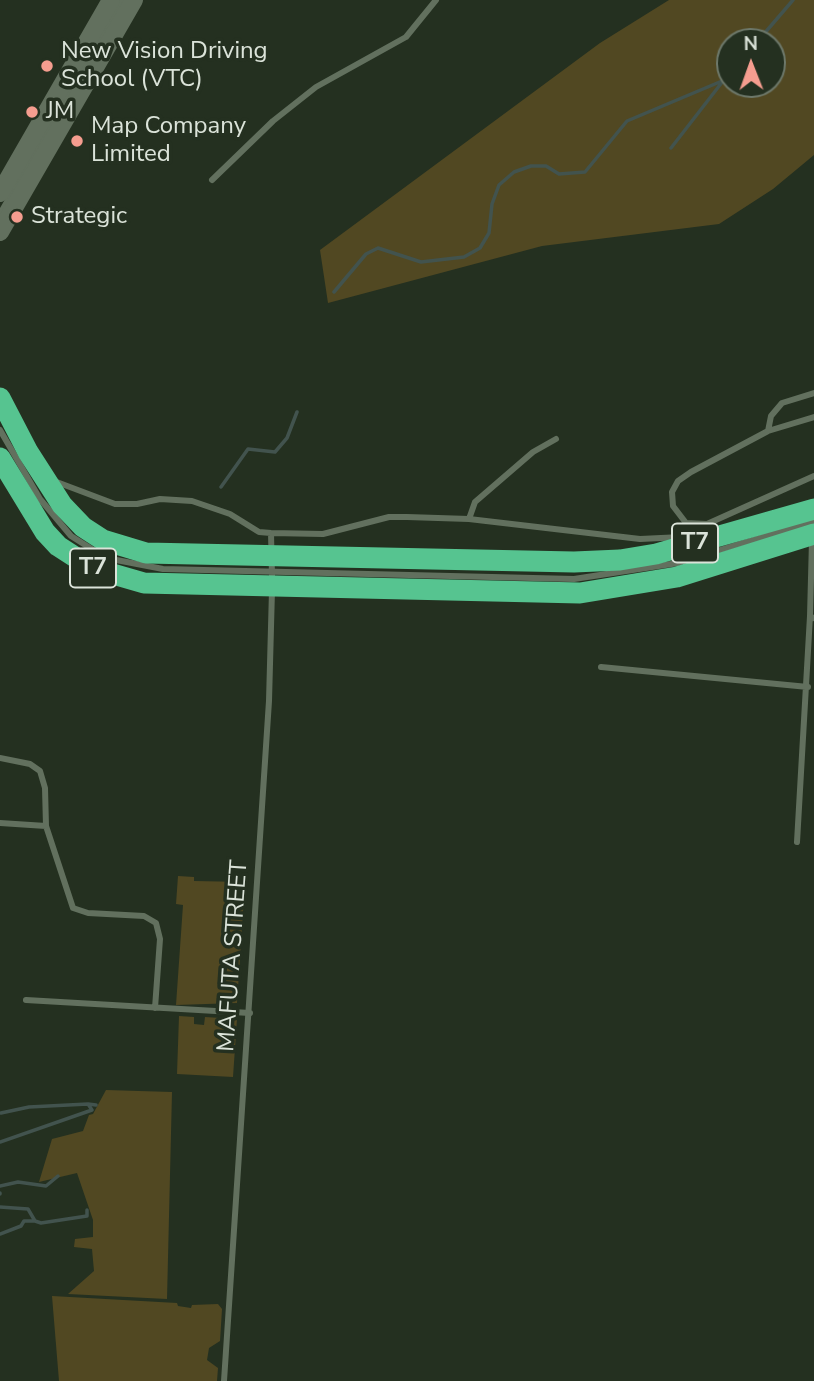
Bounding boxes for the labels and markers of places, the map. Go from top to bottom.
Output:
place label: New Vision Driving School (VTC) [61,38,268,94]
marker: New Vision Driving School (VTC) [39,58,55,74]
place label: JM [46,98,74,126]
marker: JM [24,104,40,120]
place label: Map Company Limited [91,113,246,169]
marker: Map Company Limited [69,133,85,149]
place label: Strategic [31,203,127,231]
marker: Strategic [9,209,25,225]

